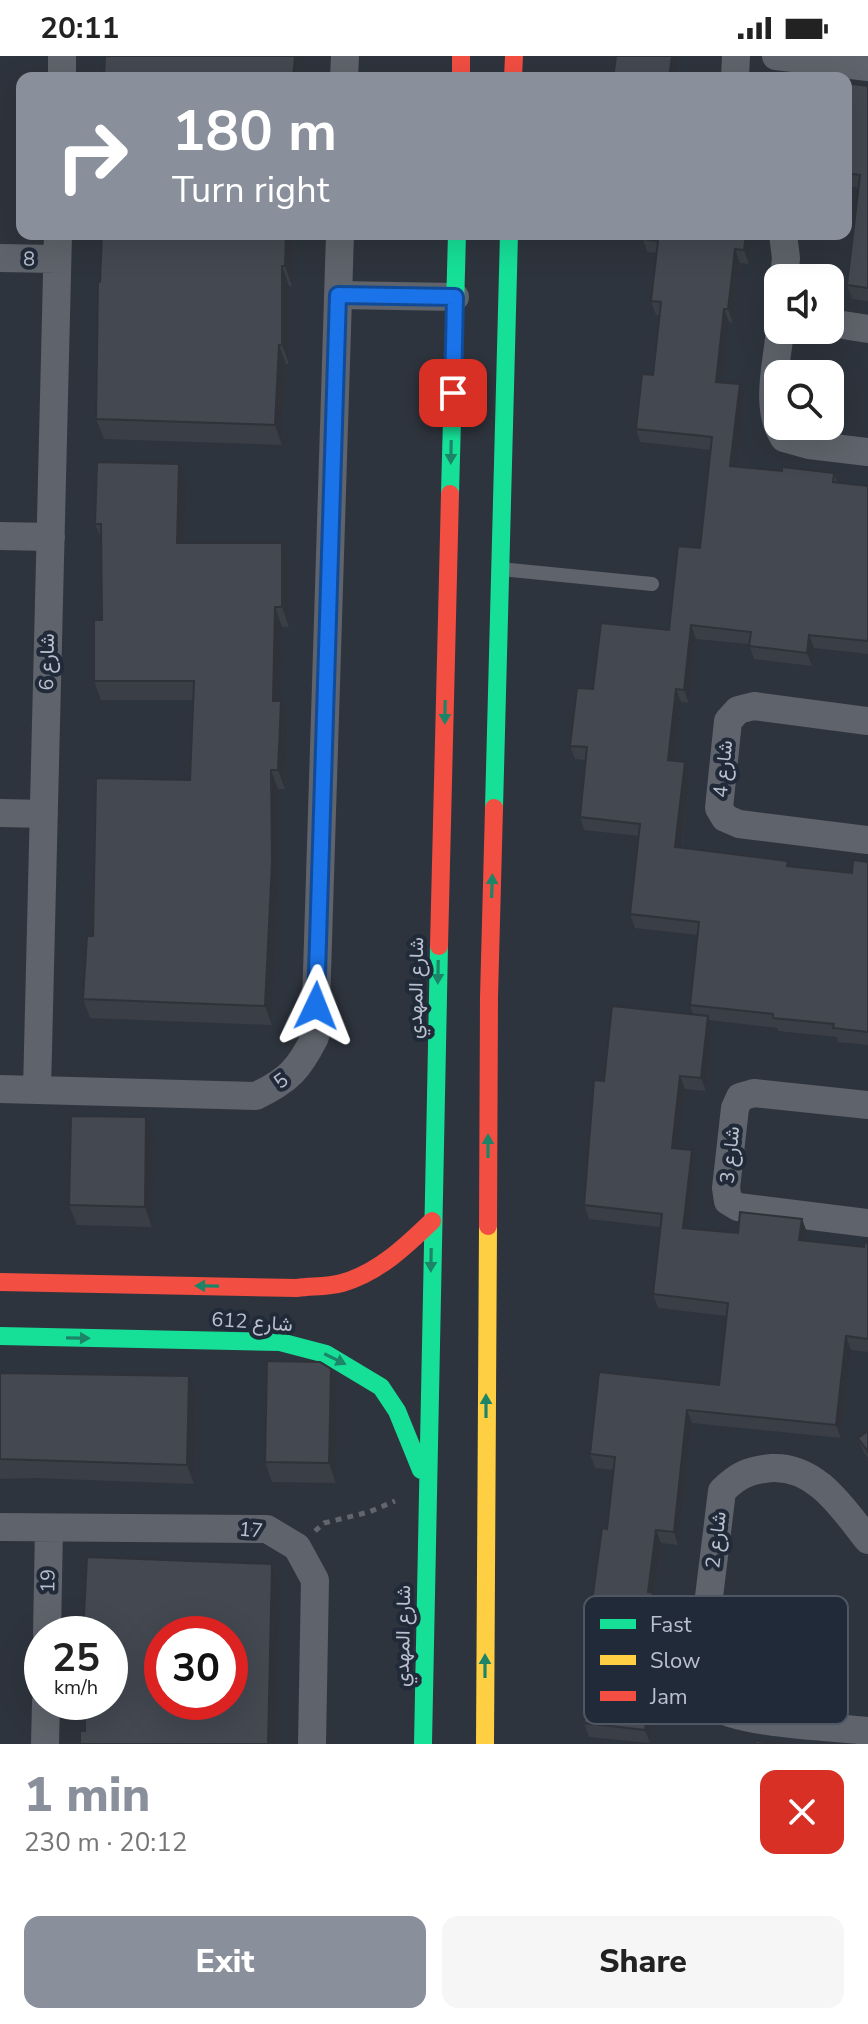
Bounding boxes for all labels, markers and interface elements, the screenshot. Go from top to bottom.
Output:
text: 20:11 [40,8,119,49]
text: 180 m [172,93,337,170]
icon: right [40,104,144,208]
text: Turn right [172,166,329,215]
street label: 8 [23,245,35,273]
map controls [764,264,844,440]
button: sound [764,264,844,344]
pin [419,359,487,427]
button: search [764,360,844,440]
icon: arrive [431,371,475,415]
one-way arrow [445,440,458,465]
street label: شارع 6 [33,633,61,691]
one-way arrow [438,700,451,725]
street label: شارع 4 [707,739,739,799]
one-way arrow [486,873,498,898]
street label: شارع المهدي [402,937,433,1039]
one-way arrow [432,960,444,985]
position arrow [274,964,358,1048]
street label: 5 [268,1066,294,1096]
street label: شارع 3 [714,1125,746,1185]
one-way arrow [482,1133,494,1158]
one-way arrow [425,1248,437,1273]
one-way arrow [194,1280,219,1292]
street label: شارع 612 [210,1306,294,1338]
one-way arrow [66,1332,91,1344]
one-way arrow [324,1353,347,1366]
one-way arrow [479,1393,492,1418]
street label: شارع 2 [699,1510,733,1570]
street label: 17 [238,1516,264,1544]
street label: 19 [34,1569,62,1593]
street label: شارع المهدي [389,1585,420,1687]
legend [584,1596,848,1724]
text: Fast [650,1610,692,1640]
speed limit sign: 30 [144,1616,248,1720]
text: 25 [52,1631,100,1685]
text: Slow [650,1646,701,1676]
one-way arrow [479,1653,491,1678]
text: km/h [54,1674,98,1701]
text: Jam [649,1682,688,1712]
text: 1 min [24,1762,150,1828]
button: close [760,1770,844,1854]
text: 230 m · 20:12 [24,1825,187,1860]
button: Exit [24,1916,426,2008]
button: Share [442,1916,844,2008]

